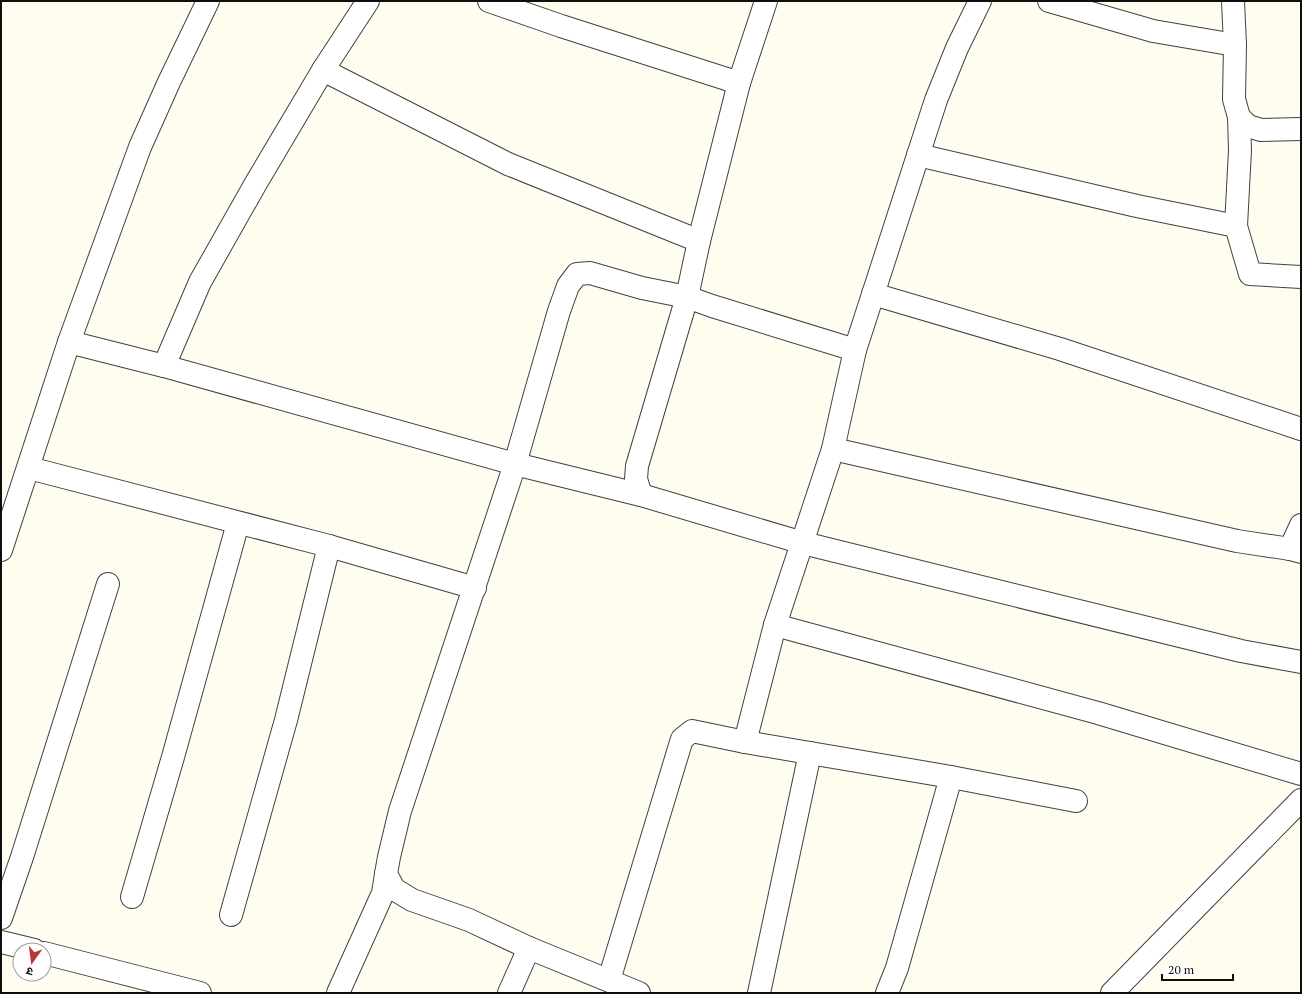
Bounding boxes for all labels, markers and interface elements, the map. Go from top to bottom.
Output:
north arrow [12,942,52,982]
scale bar [1162,956,1233,982]
text: 20 m [1168,962,1195,977]
text: उ [24,964,34,979]

